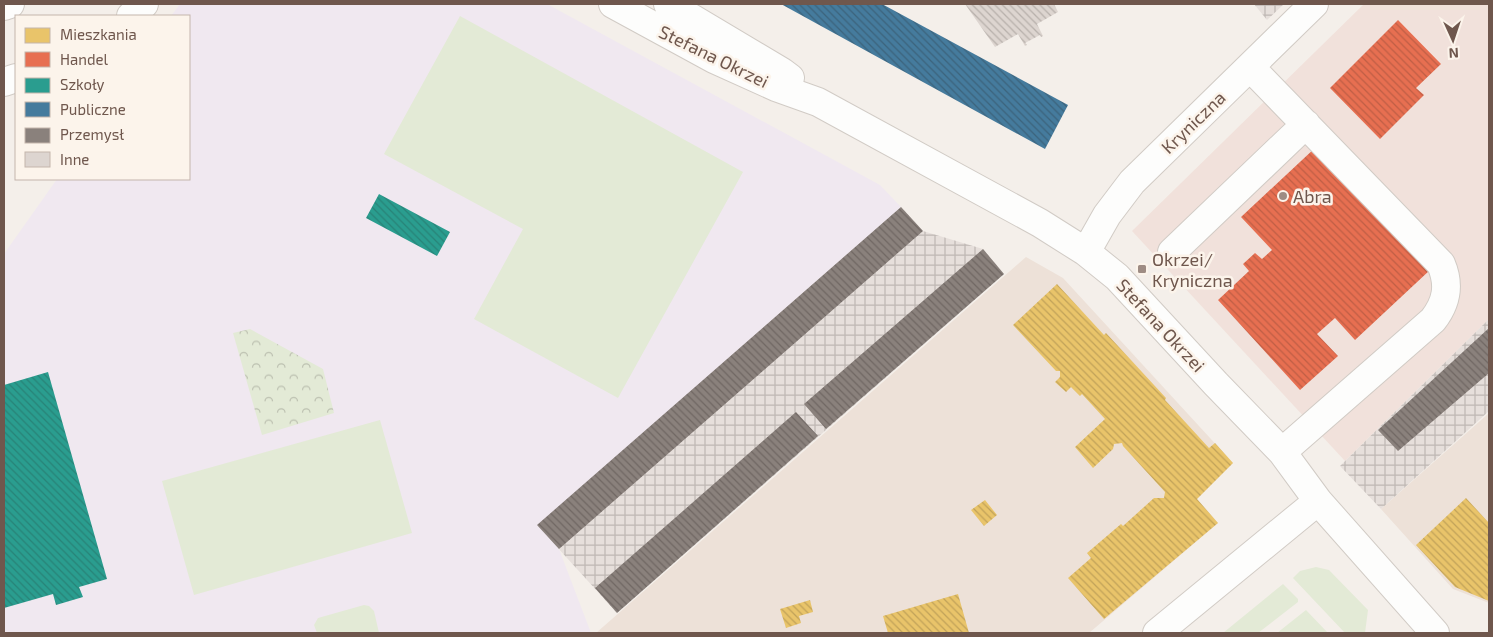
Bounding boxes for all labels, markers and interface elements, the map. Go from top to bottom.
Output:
legend [15,15,190,180]
north arrow [1428,15,1478,65]
street label: Stefana Okrzei [656,20,772,92]
text: Mieszkania [60,25,137,43]
text: N [1448,45,1459,62]
text: Handel [60,50,109,68]
text: Szkoły [60,75,105,93]
street label: Kryniczna [1156,86,1230,158]
text: Publiczne [60,100,126,118]
text: Przemysł [60,125,124,143]
text: Inne [60,150,89,168]
place label: Abra [1293,185,1332,207]
marker: Abra [1277,190,1289,202]
place label: Okrzei/ Kryniczna [1152,248,1233,291]
marker: Okrzei/ Kryniczna [1136,263,1148,275]
street label: Stefana Okrzei [1112,274,1210,376]

